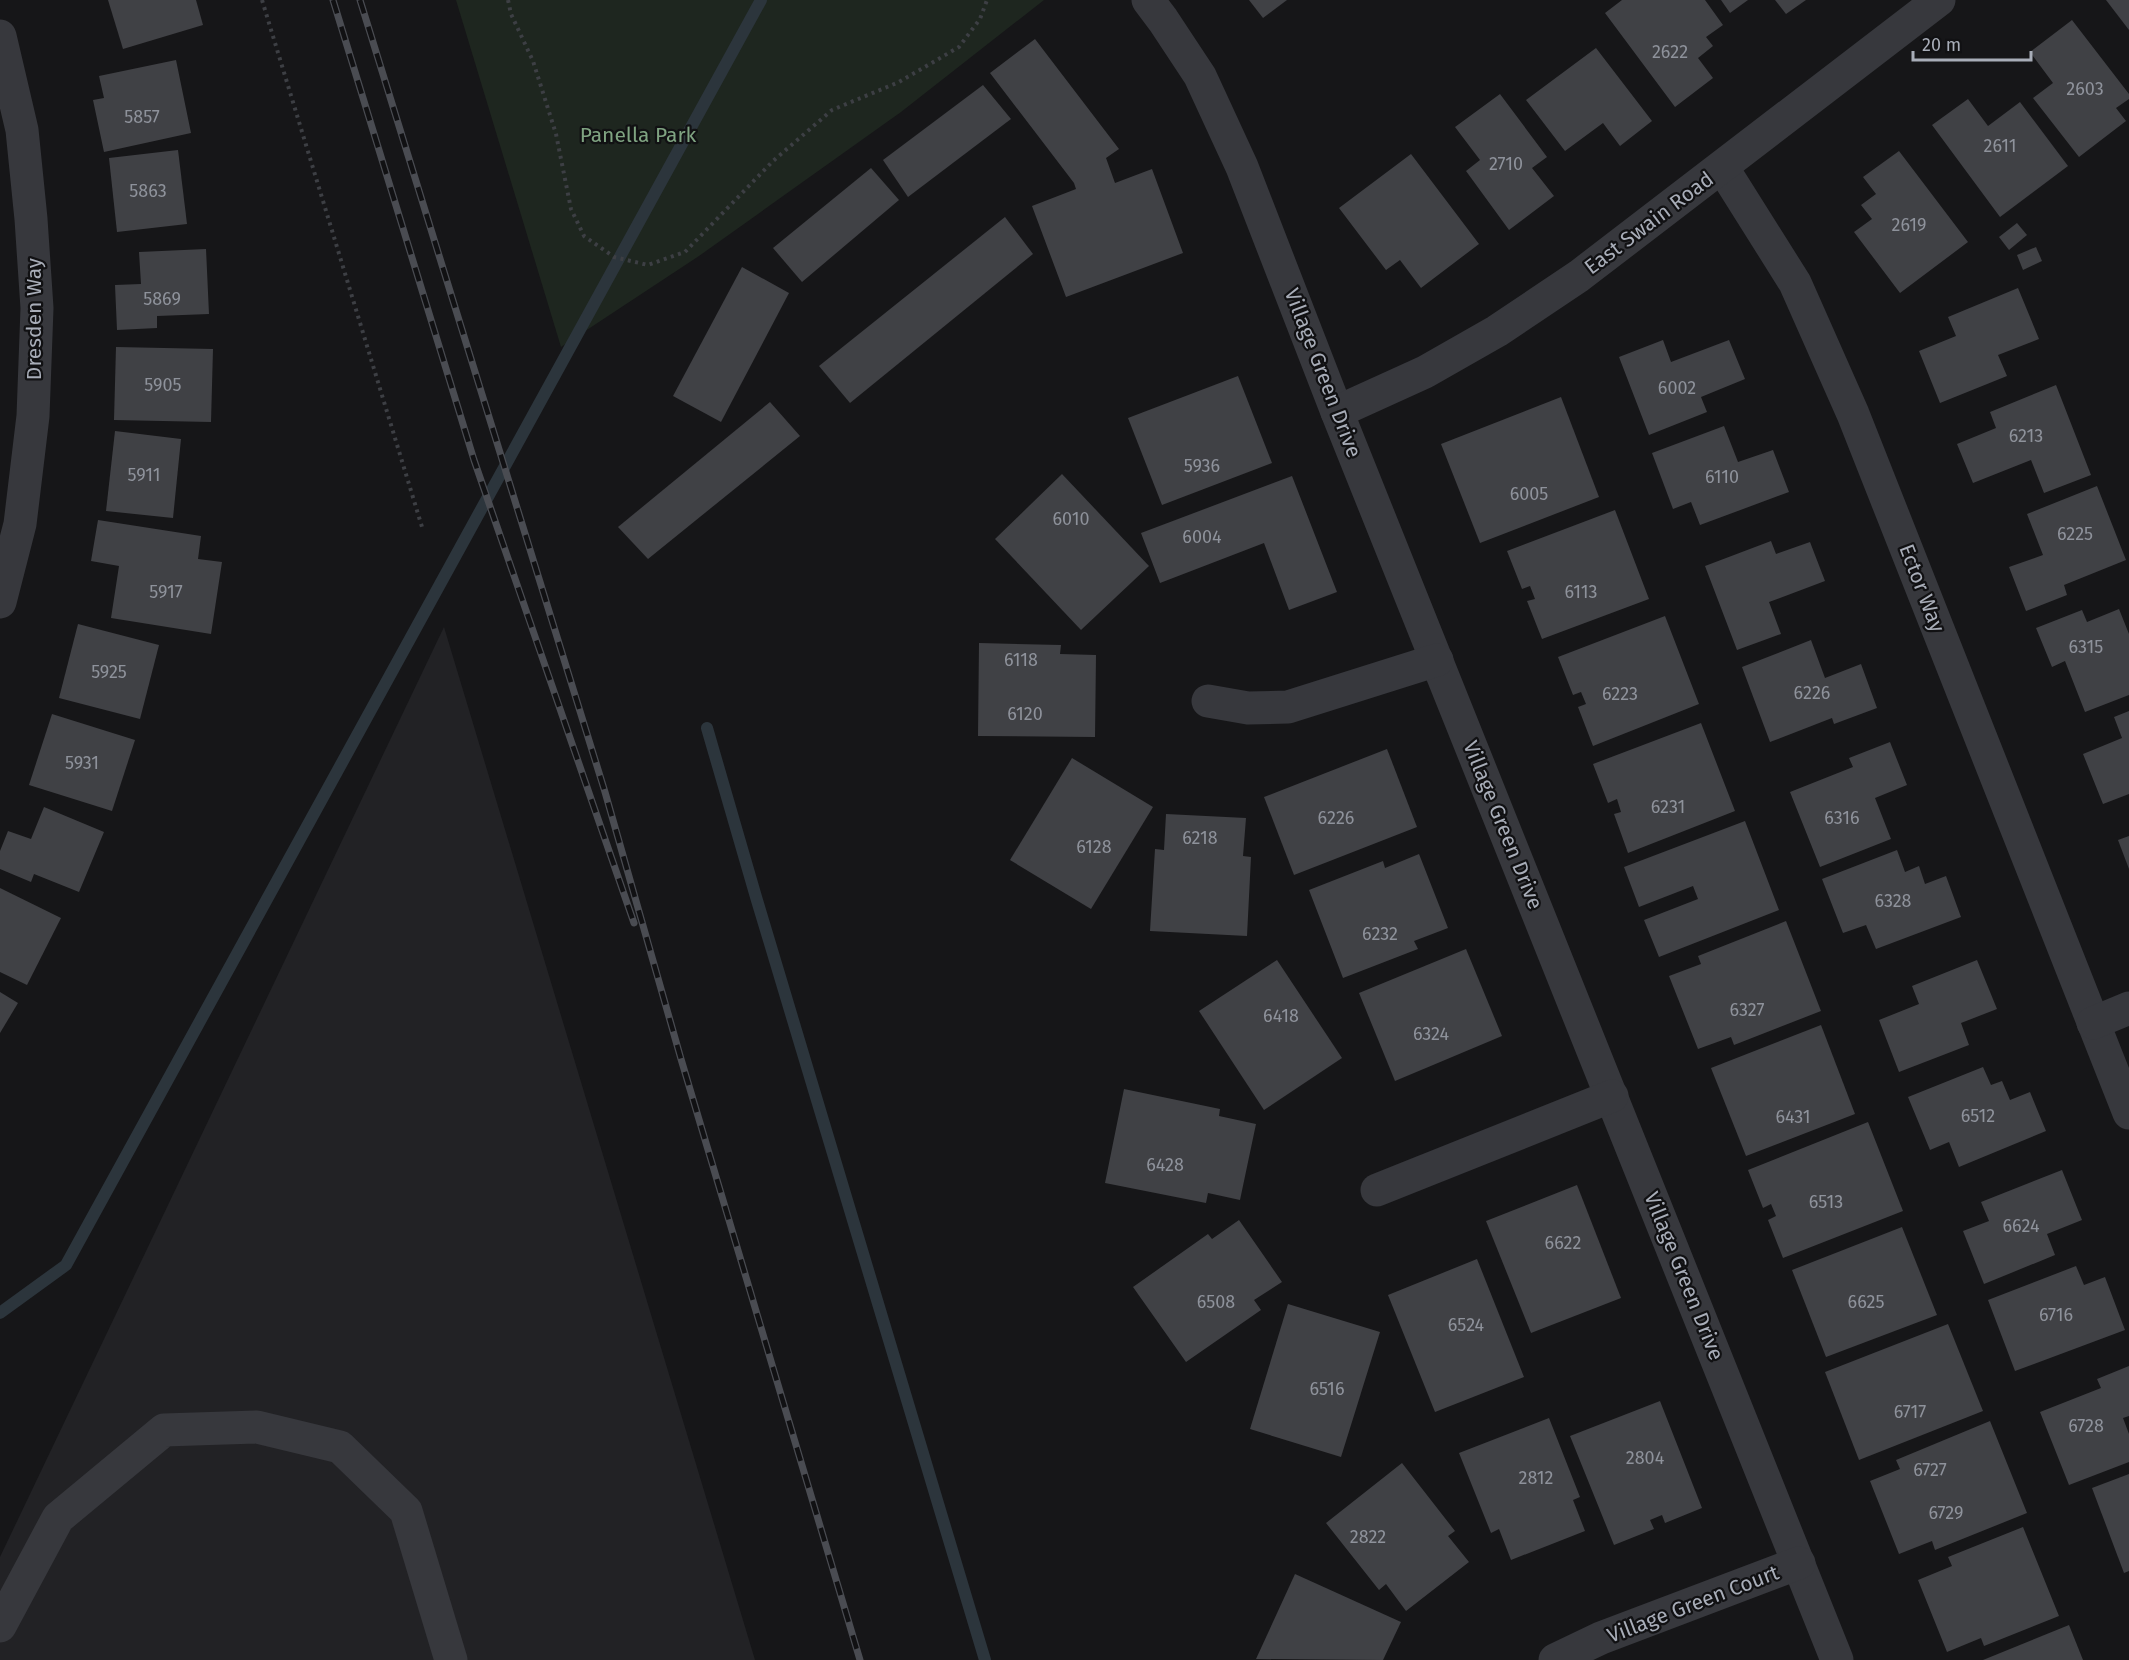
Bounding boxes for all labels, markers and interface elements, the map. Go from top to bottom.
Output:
scale bar [1913,24,2032,62]
text: 20 m [1922,34,1961,56]
house number: 2622 [1652,41,1688,63]
house number: 2603 [2066,78,2104,100]
house number: 5857 [124,106,160,128]
park label: Panella Park [580,122,697,148]
house number: 2611 [1984,135,2016,157]
house number: 2710 [1489,153,1523,175]
street label: East Swain Road [1579,166,1719,280]
house number: 5863 [129,180,167,202]
house number: 2619 [1892,214,1926,236]
street label: Dresden Way [21,257,47,380]
street label: Village Green Drive [1279,285,1367,461]
house number: 5869 [143,288,181,310]
house number: 5905 [144,374,182,396]
house number: 6002 [1658,377,1696,399]
house number: 6213 [2009,425,2043,447]
house number: 5936 [1184,455,1220,477]
house number: 5911 [127,464,161,486]
house number: 6110 [1705,466,1739,488]
house number: 6005 [1510,483,1548,505]
house number: 6010 [1052,508,1090,530]
house number: 6225 [2057,523,2093,545]
house number: 6004 [1182,526,1222,548]
street label: Ector Way [1893,540,1951,636]
house number: 5917 [149,581,183,603]
house number: 6113 [1564,581,1598,603]
house number: 6315 [2069,636,2103,658]
house number: 6118 [1004,649,1038,671]
house number: 5925 [91,661,127,683]
house number: 6226 [1794,682,1830,704]
house number: 6223 [1602,683,1638,705]
house number: 6120 [1007,703,1043,725]
street label: Village Green Drive [1457,737,1549,913]
house number: 5931 [65,752,99,774]
house number: 6231 [1651,796,1685,818]
house number: 6226 [1318,807,1354,829]
house number: 6316 [1824,807,1860,829]
house number: 6218 [1182,827,1218,849]
house number: 6128 [1076,836,1112,858]
house number: 6328 [1874,890,1912,912]
house number: 6232 [1362,923,1398,945]
house number: 6327 [1730,999,1764,1021]
house number: 6418 [1263,1005,1299,1027]
house number: 6324 [1413,1023,1450,1045]
house number: 6512 [1961,1105,1995,1127]
house number: 6431 [1775,1106,1811,1128]
house number: 6428 [1146,1154,1184,1176]
street label: Village Green Drive [1638,1188,1730,1364]
house number: 6513 [1809,1191,1843,1213]
house number: 6624 [2003,1215,2040,1237]
house number: 6622 [1545,1232,1581,1254]
house number: 6508 [1197,1291,1235,1313]
house number: 6625 [1848,1291,1884,1313]
house number: 6716 [2039,1304,2073,1326]
house number: 6524 [1448,1314,1485,1336]
house number: 6516 [1310,1378,1345,1400]
house number: 6717 [1894,1401,1926,1423]
house number: 6728 [2068,1415,2104,1437]
house number: 2804 [1626,1447,1665,1469]
house number: 6727 [1913,1459,1947,1481]
house number: 2812 [1519,1467,1554,1489]
house number: 6729 [1928,1502,1964,1524]
house number: 2822 [1350,1526,1386,1548]
street label: Village Green Court [1604,1559,1783,1649]

